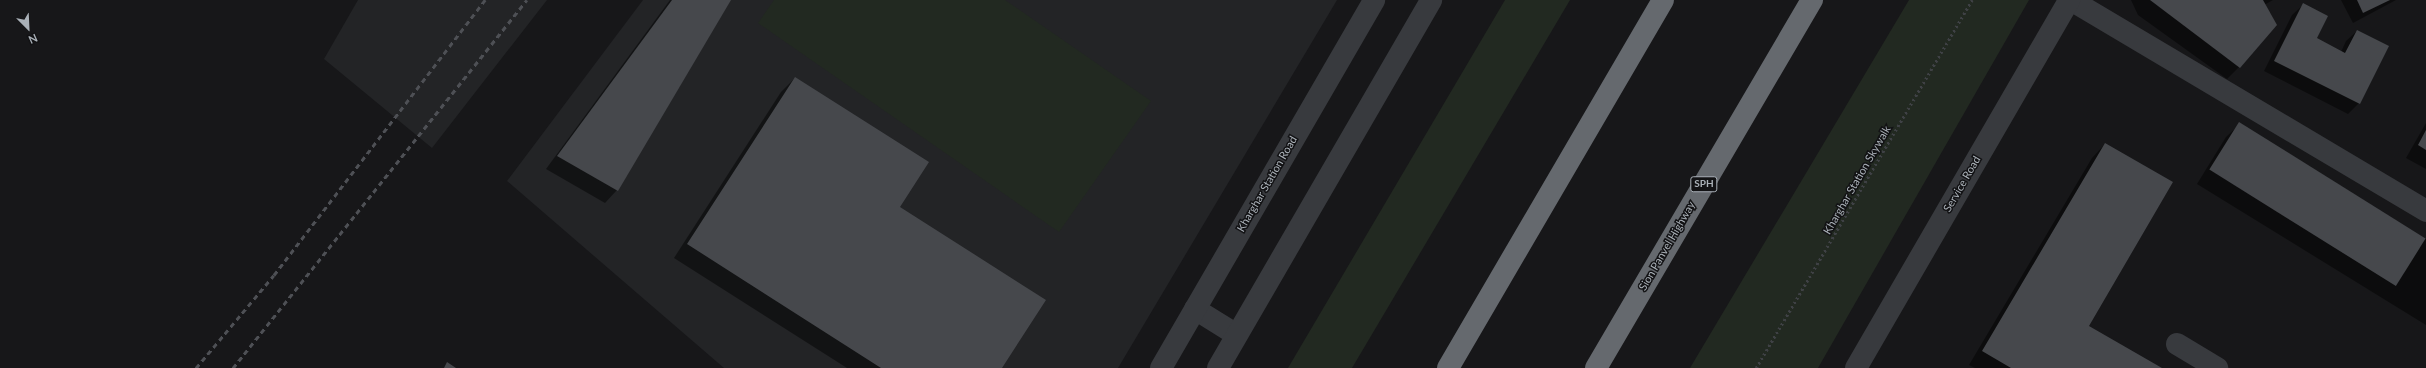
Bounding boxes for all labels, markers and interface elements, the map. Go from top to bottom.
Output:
north arrow [8,8,48,48]
text: N [27,32,40,47]
street label: Kharghar Station Skywalk [1820,123,1894,237]
street label: Kharghar Station Road [1234,134,1300,234]
street label: Service Road [1941,154,1983,214]
road number: SPH [1690,176,1718,192]
street label: Sion Panvel Highway [1636,199,1698,293]

